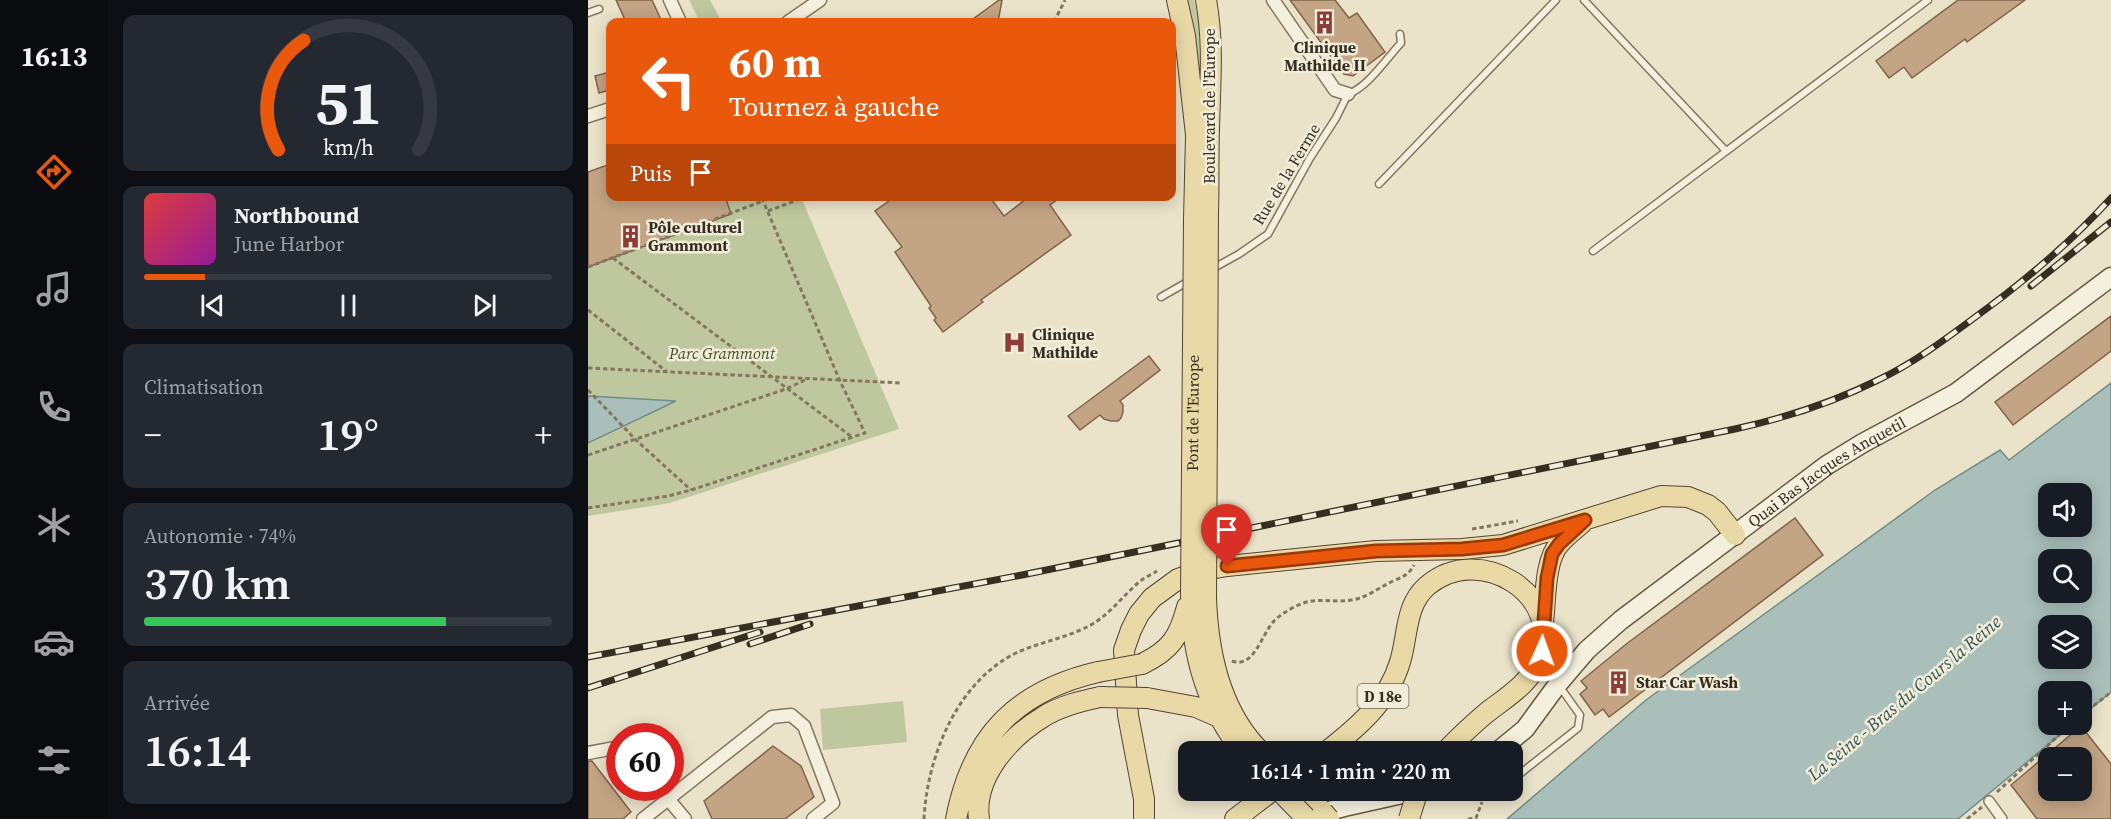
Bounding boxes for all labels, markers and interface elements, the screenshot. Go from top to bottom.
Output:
building icon: Clinique Mathilde II [1312,9,1338,35]
street label: Boulevard de l'Europe [1198,28,1220,184]
text: 60 m [729,33,822,91]
place label: Clinique Mathilde II [1284,36,1366,76]
text: 16:13 [21,38,87,75]
icon: left [630,42,708,120]
text: 51 [314,59,382,145]
text: Tournez à gauche [729,88,939,125]
street label: Rue de la Ferme [1247,119,1325,229]
text: km/h [322,133,374,162]
icon: directions [33,151,75,193]
icon: arrive [684,156,717,189]
text: Puis [630,158,672,188]
text: Northbound [234,200,359,230]
place label: Pôle culturel Grammont [648,216,742,256]
building icon: Pôle culturel Grammont [617,223,643,249]
text: June Harbor [234,230,344,258]
icon: music [33,268,75,310]
icon: previous [196,289,229,322]
icon: pause [332,289,365,322]
icon: next [468,289,501,322]
place label: Clinique Mathilde [1032,323,1098,363]
hospital icon: Clinique Mathilde [1001,330,1027,356]
park label: Parc Grammont [668,342,776,364]
street label: Pont de l'Europe [1181,355,1204,471]
text: Climatisation [144,373,264,401]
icon: phone [33,386,75,428]
text: 19° [317,403,379,465]
street label: Quai Bas Jacques Anquetil [1743,411,1910,532]
text: − [144,412,162,457]
text: + [535,412,552,457]
map controls [2038,483,2092,801]
button: sound [2038,483,2092,537]
icon: climate [33,504,75,546]
pin [1201,504,1252,566]
icon: arrive [1210,513,1243,546]
text: Autonomie · 74% [144,522,296,550]
button: search [2038,549,2092,603]
text: 370 km [144,552,291,614]
water label: La Seine - Bras du Cours la Reine [1801,609,2006,787]
button: layers [2038,615,2092,669]
position arrow [1510,619,1574,683]
icon: car [33,621,75,663]
building icon: Star Car Wash [1605,669,1631,695]
place label: Star Car Wash [1636,671,1738,693]
button: + [2038,681,2092,735]
road number: D 18e [1358,684,1408,708]
text: Arrivée [144,689,210,717]
text: 16:14 [144,719,251,781]
speed limit sign: 60 [606,723,684,801]
icon: filters [33,739,75,781]
button: − [2038,747,2092,801]
text: 16:14 · 1 min · 220 m [1250,756,1451,786]

